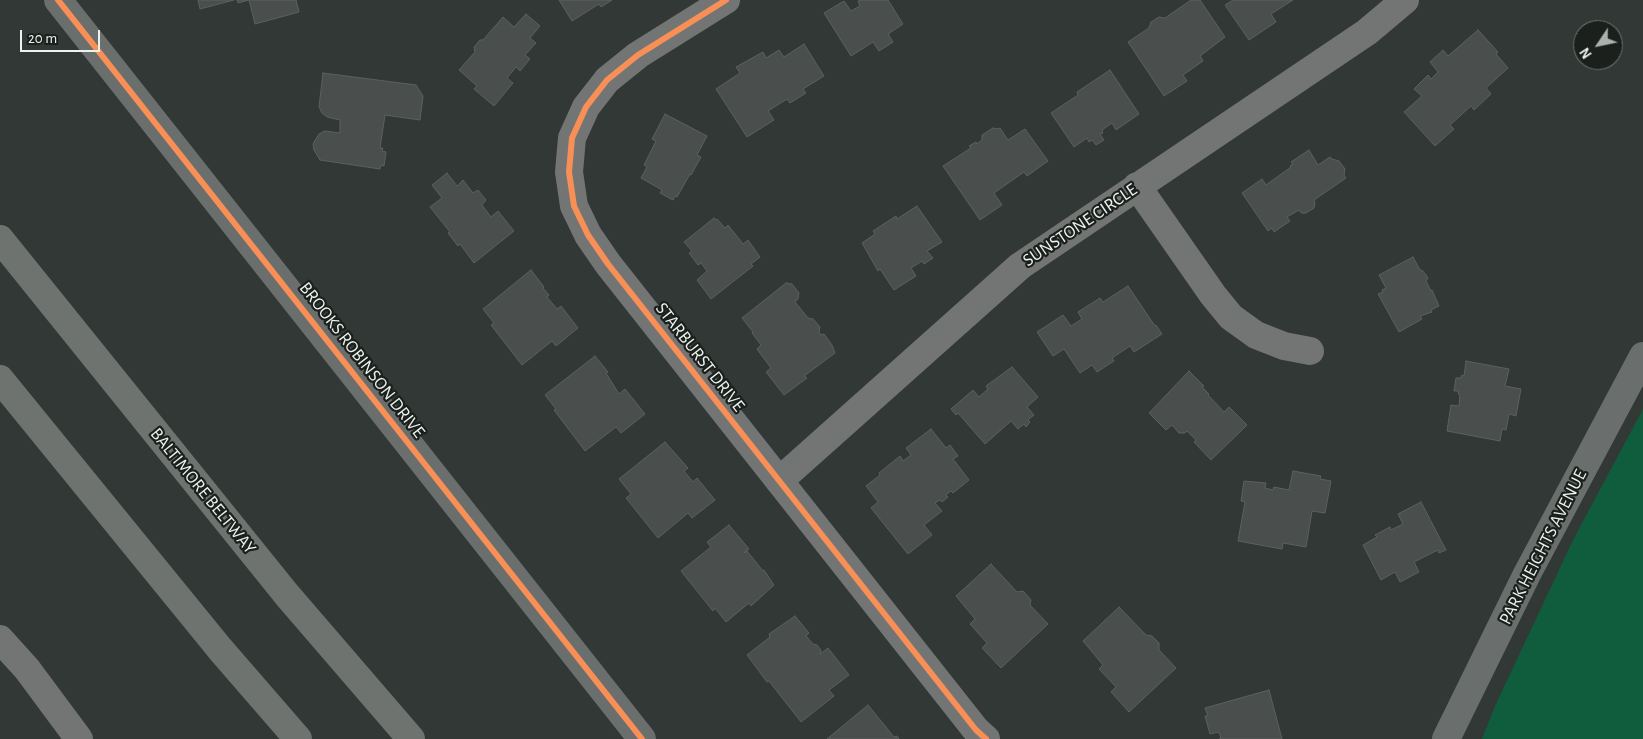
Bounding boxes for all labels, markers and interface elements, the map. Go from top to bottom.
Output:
scale bar [22,20,102,52]
north arrow [1573,20,1623,70]
text: 20 m [28,31,57,46]
text: N [1578,45,1595,61]
street label: SUNSTONE CIRCLE [1019,179,1141,271]
street label: BROOKS ROBINSON DRIVE [294,278,430,442]
street label: STARBURST DRIVE [651,298,749,416]
street label: BALTIMORE BELTWAY [145,424,261,558]
street label: PARK HEIGHTS AVENUE [1495,466,1591,628]

